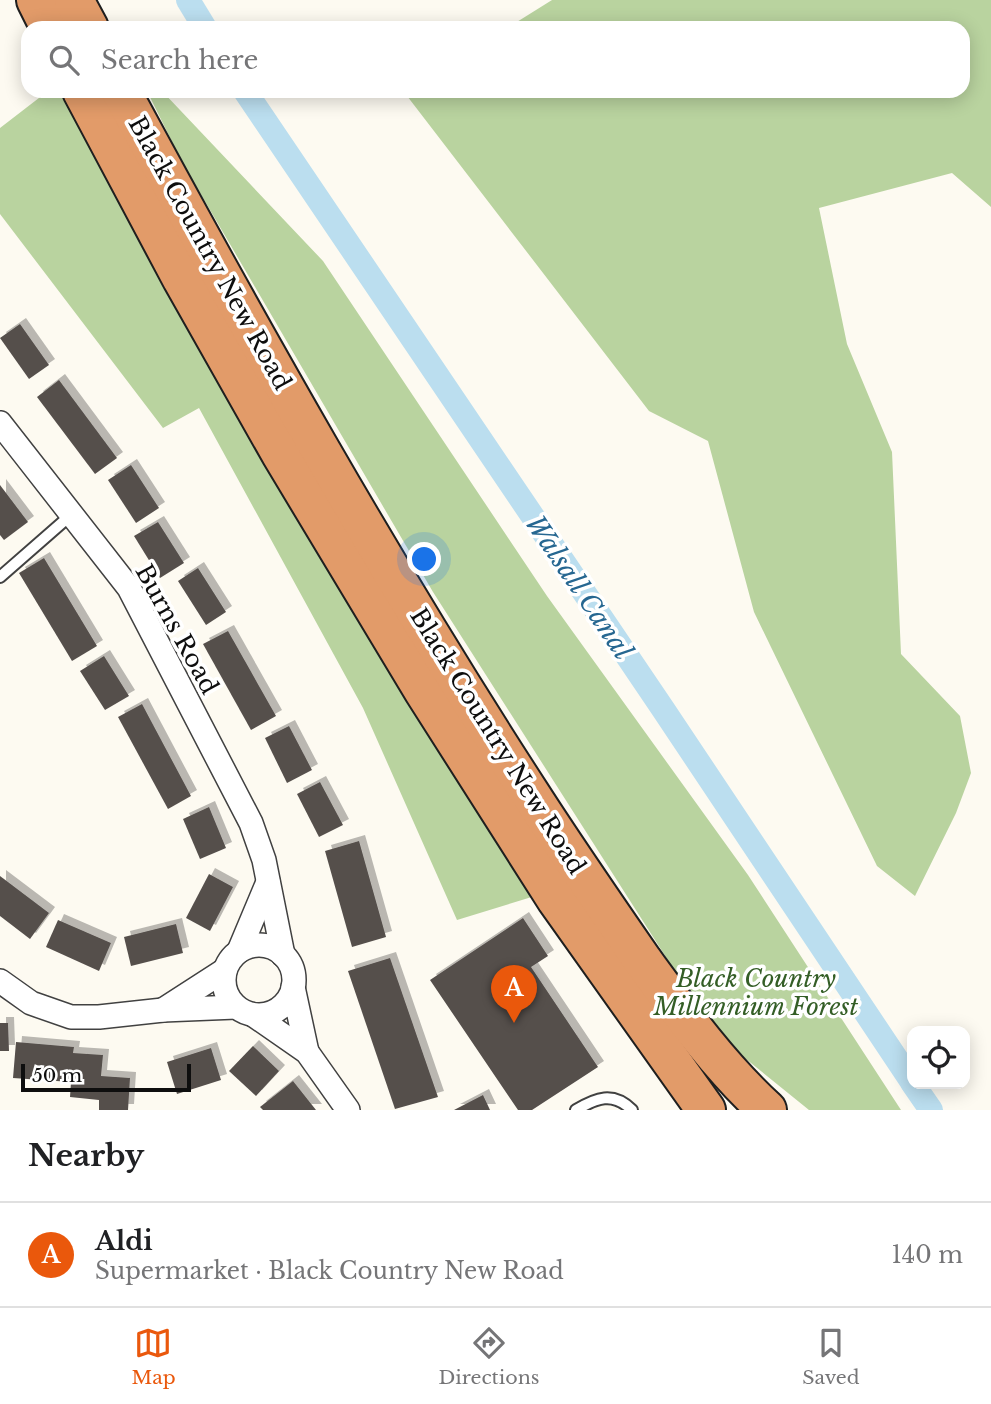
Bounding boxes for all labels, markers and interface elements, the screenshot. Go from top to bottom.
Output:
search box [21,21,970,98]
icon: search [45,41,83,79]
text: Search here [101,44,258,76]
street label: Black Country New Road [123,111,297,395]
water label: Walsall Canal [519,509,640,666]
your location [407,542,441,576]
street label: Burns Road [129,559,225,699]
street label: Black Country New Road [404,603,592,879]
park label: Black Country Millennium Forest [653,964,859,1021]
pin: A [491,965,537,1023]
map controls [907,1026,970,1089]
button: locate [907,1026,970,1089]
scale bar [21,1061,191,1093]
text: 50 m [32,1064,82,1087]
text: Nearby [28,1137,144,1174]
text: Aldi [95,1225,153,1257]
text: A [42,1241,60,1269]
text: 140 m [892,1241,963,1269]
text: Supermarket · Black Country New Road [95,1257,564,1285]
tab: Map [131,1324,176,1389]
tab: Directions [438,1324,539,1389]
tab: Saved [802,1324,860,1389]

